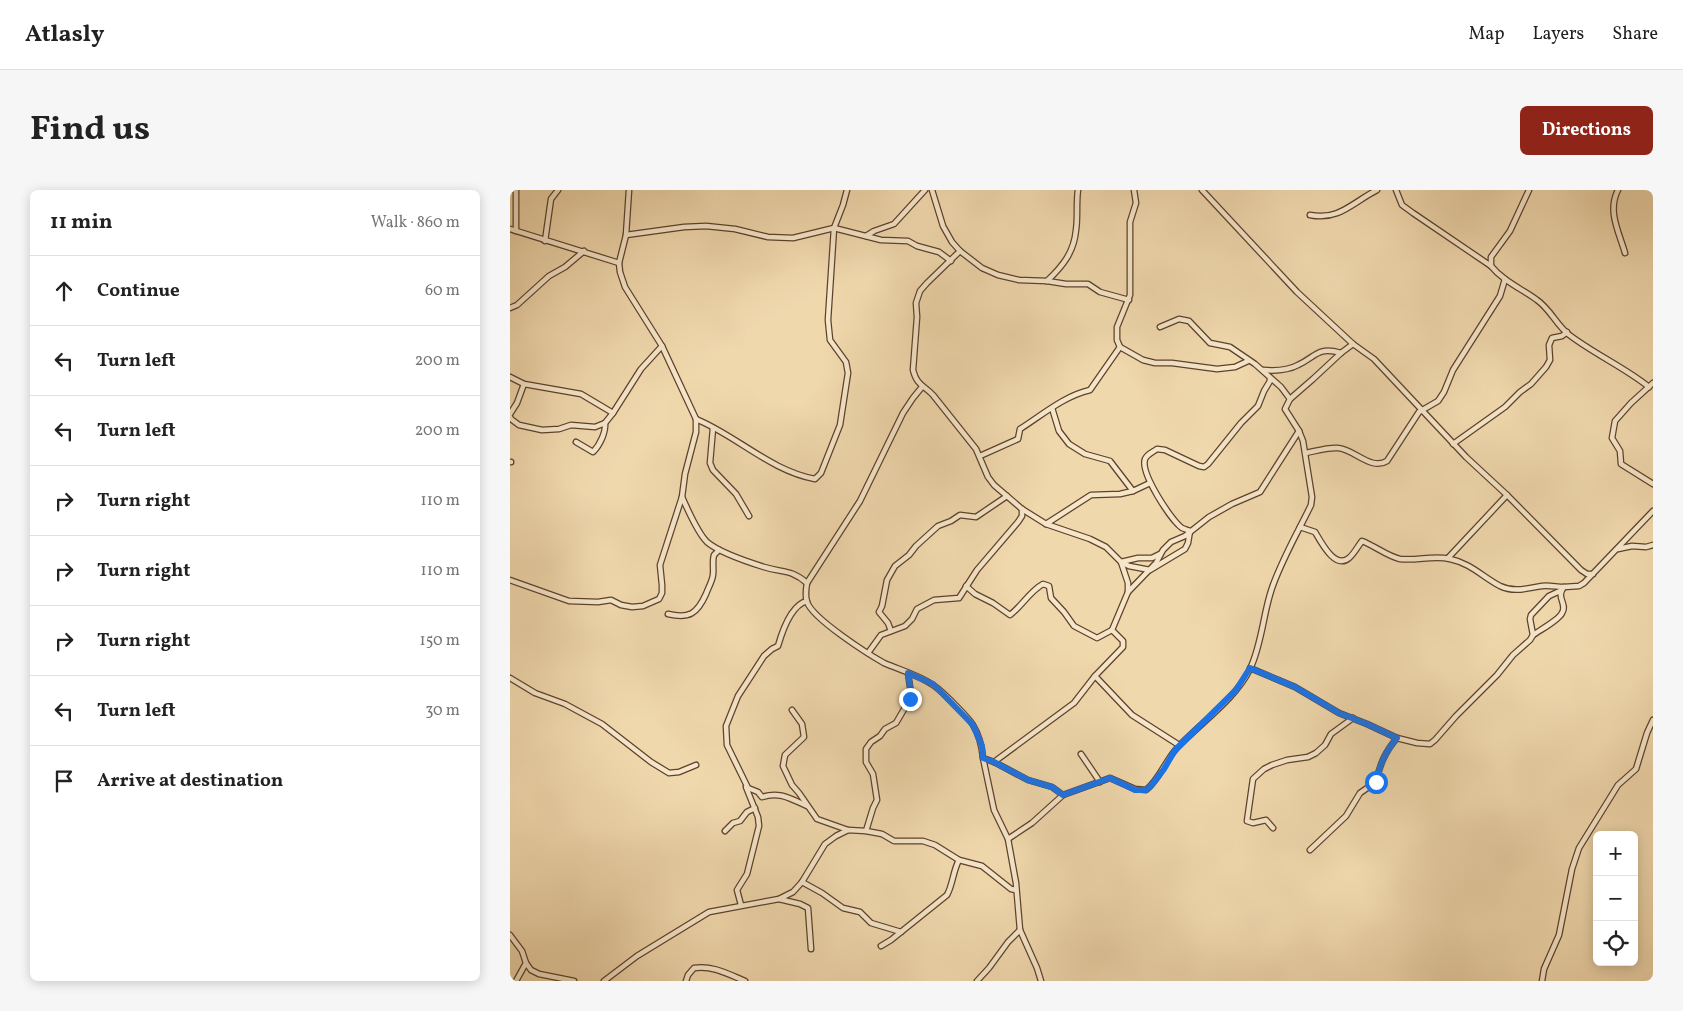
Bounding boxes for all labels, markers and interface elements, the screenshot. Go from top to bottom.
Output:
text: Atlasly [25,18,104,52]
text: Map [1468,22,1504,47]
text: Layers [1532,22,1584,47]
text: Share [1612,22,1658,47]
text: Find us [30,106,150,154]
button: Directions [1520,106,1653,155]
text: 11 min [50,208,113,237]
text: Walk · 860 m [371,212,460,234]
icon: ahead [50,277,78,305]
text: Continue [97,278,180,304]
text: 60 m [425,280,460,302]
icon: left [50,347,78,375]
text: Turn left [97,348,176,374]
text: 200 m [415,350,460,372]
icon: left [50,417,78,445]
text: Turn left [97,418,176,444]
text: 200 m [415,420,460,442]
icon: right [50,487,78,515]
text: Turn right [97,488,190,514]
text: 110 m [421,490,460,512]
icon: right [50,557,78,585]
text: Turn right [97,558,190,584]
text: 110 m [421,560,460,582]
icon: right [50,627,78,655]
text: Turn right [97,628,190,654]
text: 150 m [419,630,460,652]
route end [899,688,922,711]
icon: left [50,697,78,725]
text: Turn left [97,698,176,724]
text: 30 m [425,700,460,722]
icon: arrive [50,767,78,795]
text: Arrive at destination [97,768,283,794]
route start [1365,771,1388,794]
map controls [1593,831,1638,966]
button: + [1593,831,1638,876]
button: − [1593,876,1638,921]
button: locate [1593,921,1638,966]

